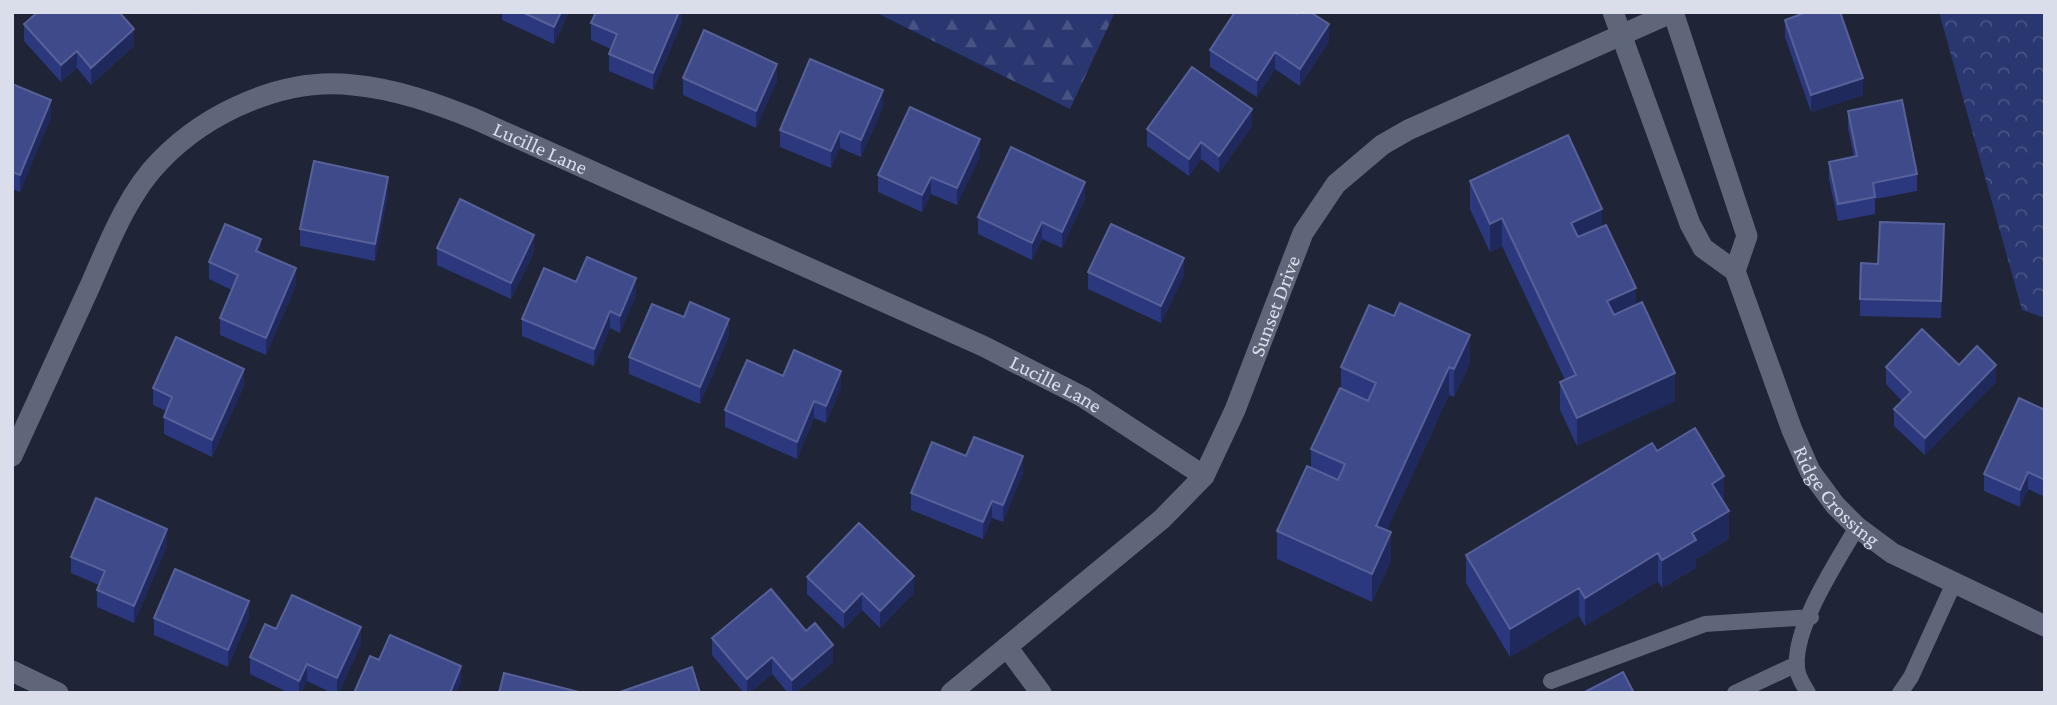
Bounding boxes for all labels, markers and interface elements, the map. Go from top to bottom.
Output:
street label: Lucille Lane [489,117,591,180]
street label: Sunset Drive [1245,252,1305,360]
street label: Lucille Lane [1006,350,1107,418]
street label: Ridge Crossing [1788,442,1884,552]

